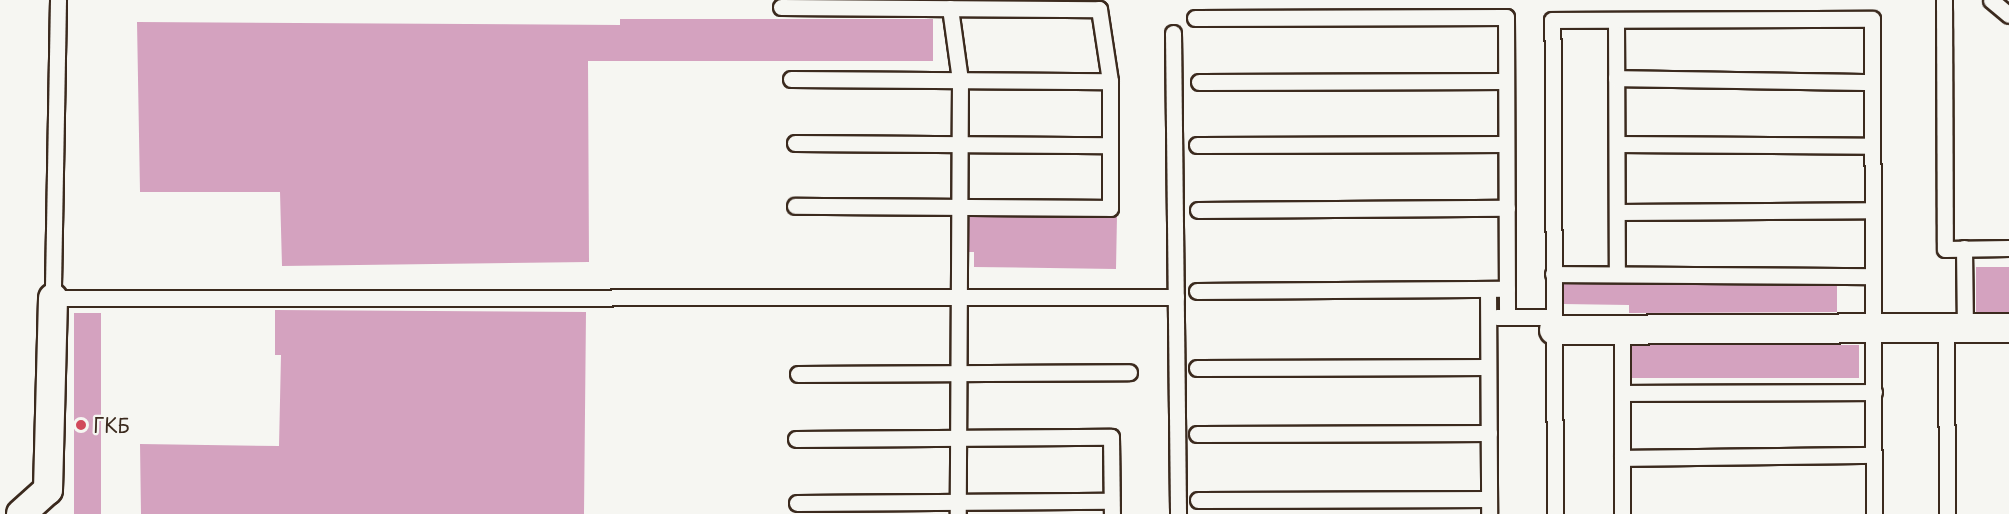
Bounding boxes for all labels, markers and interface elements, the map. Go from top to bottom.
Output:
place label: ГКБ [93,413,129,437]
marker: ГКБ [74,418,88,432]

